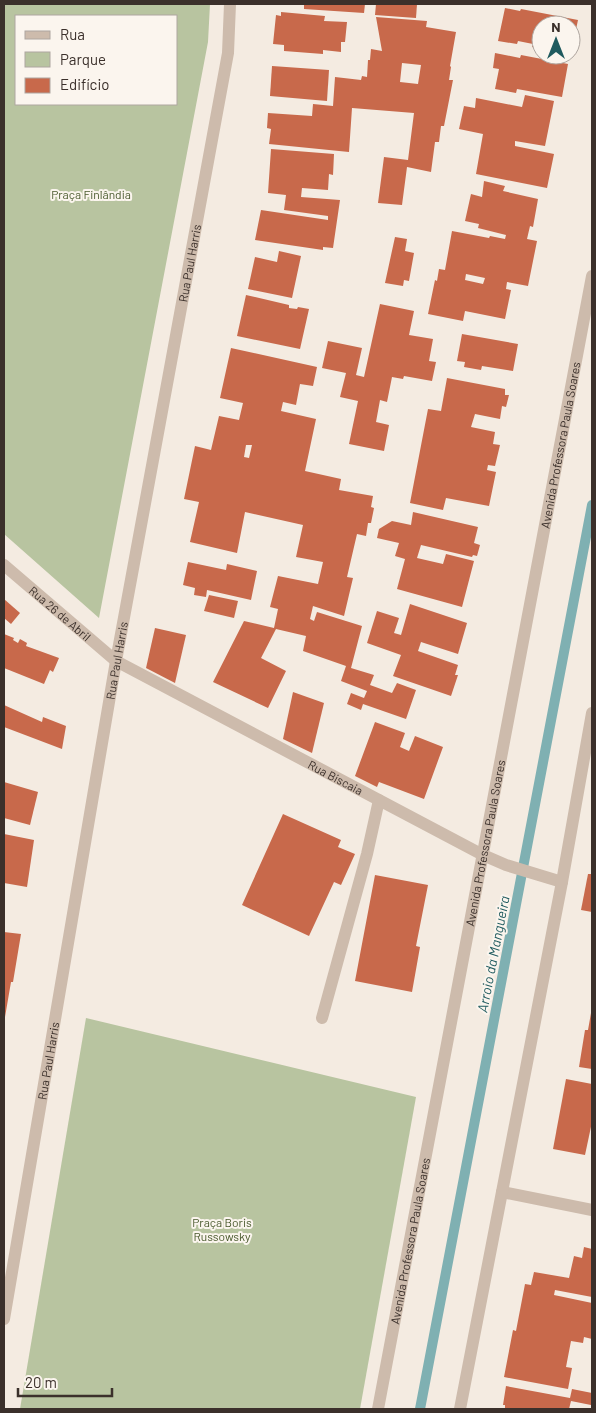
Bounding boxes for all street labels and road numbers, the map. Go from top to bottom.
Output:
street label: Rua Paul Harris [175,223,203,303]
street label: Avenida Professora Paula Soares [537,360,583,530]
street label: Rua 26 de Abril [26,583,94,643]
street label: Rua Paul Harris [103,620,130,700]
street label: Rua Biscaia [306,757,366,797]
street label: Avenida Professora Paula Soares [462,758,508,927]
street label: Rua Paul Harris [34,1021,62,1101]
street label: Avenida Professora Paula Soares [387,1156,432,1325]

